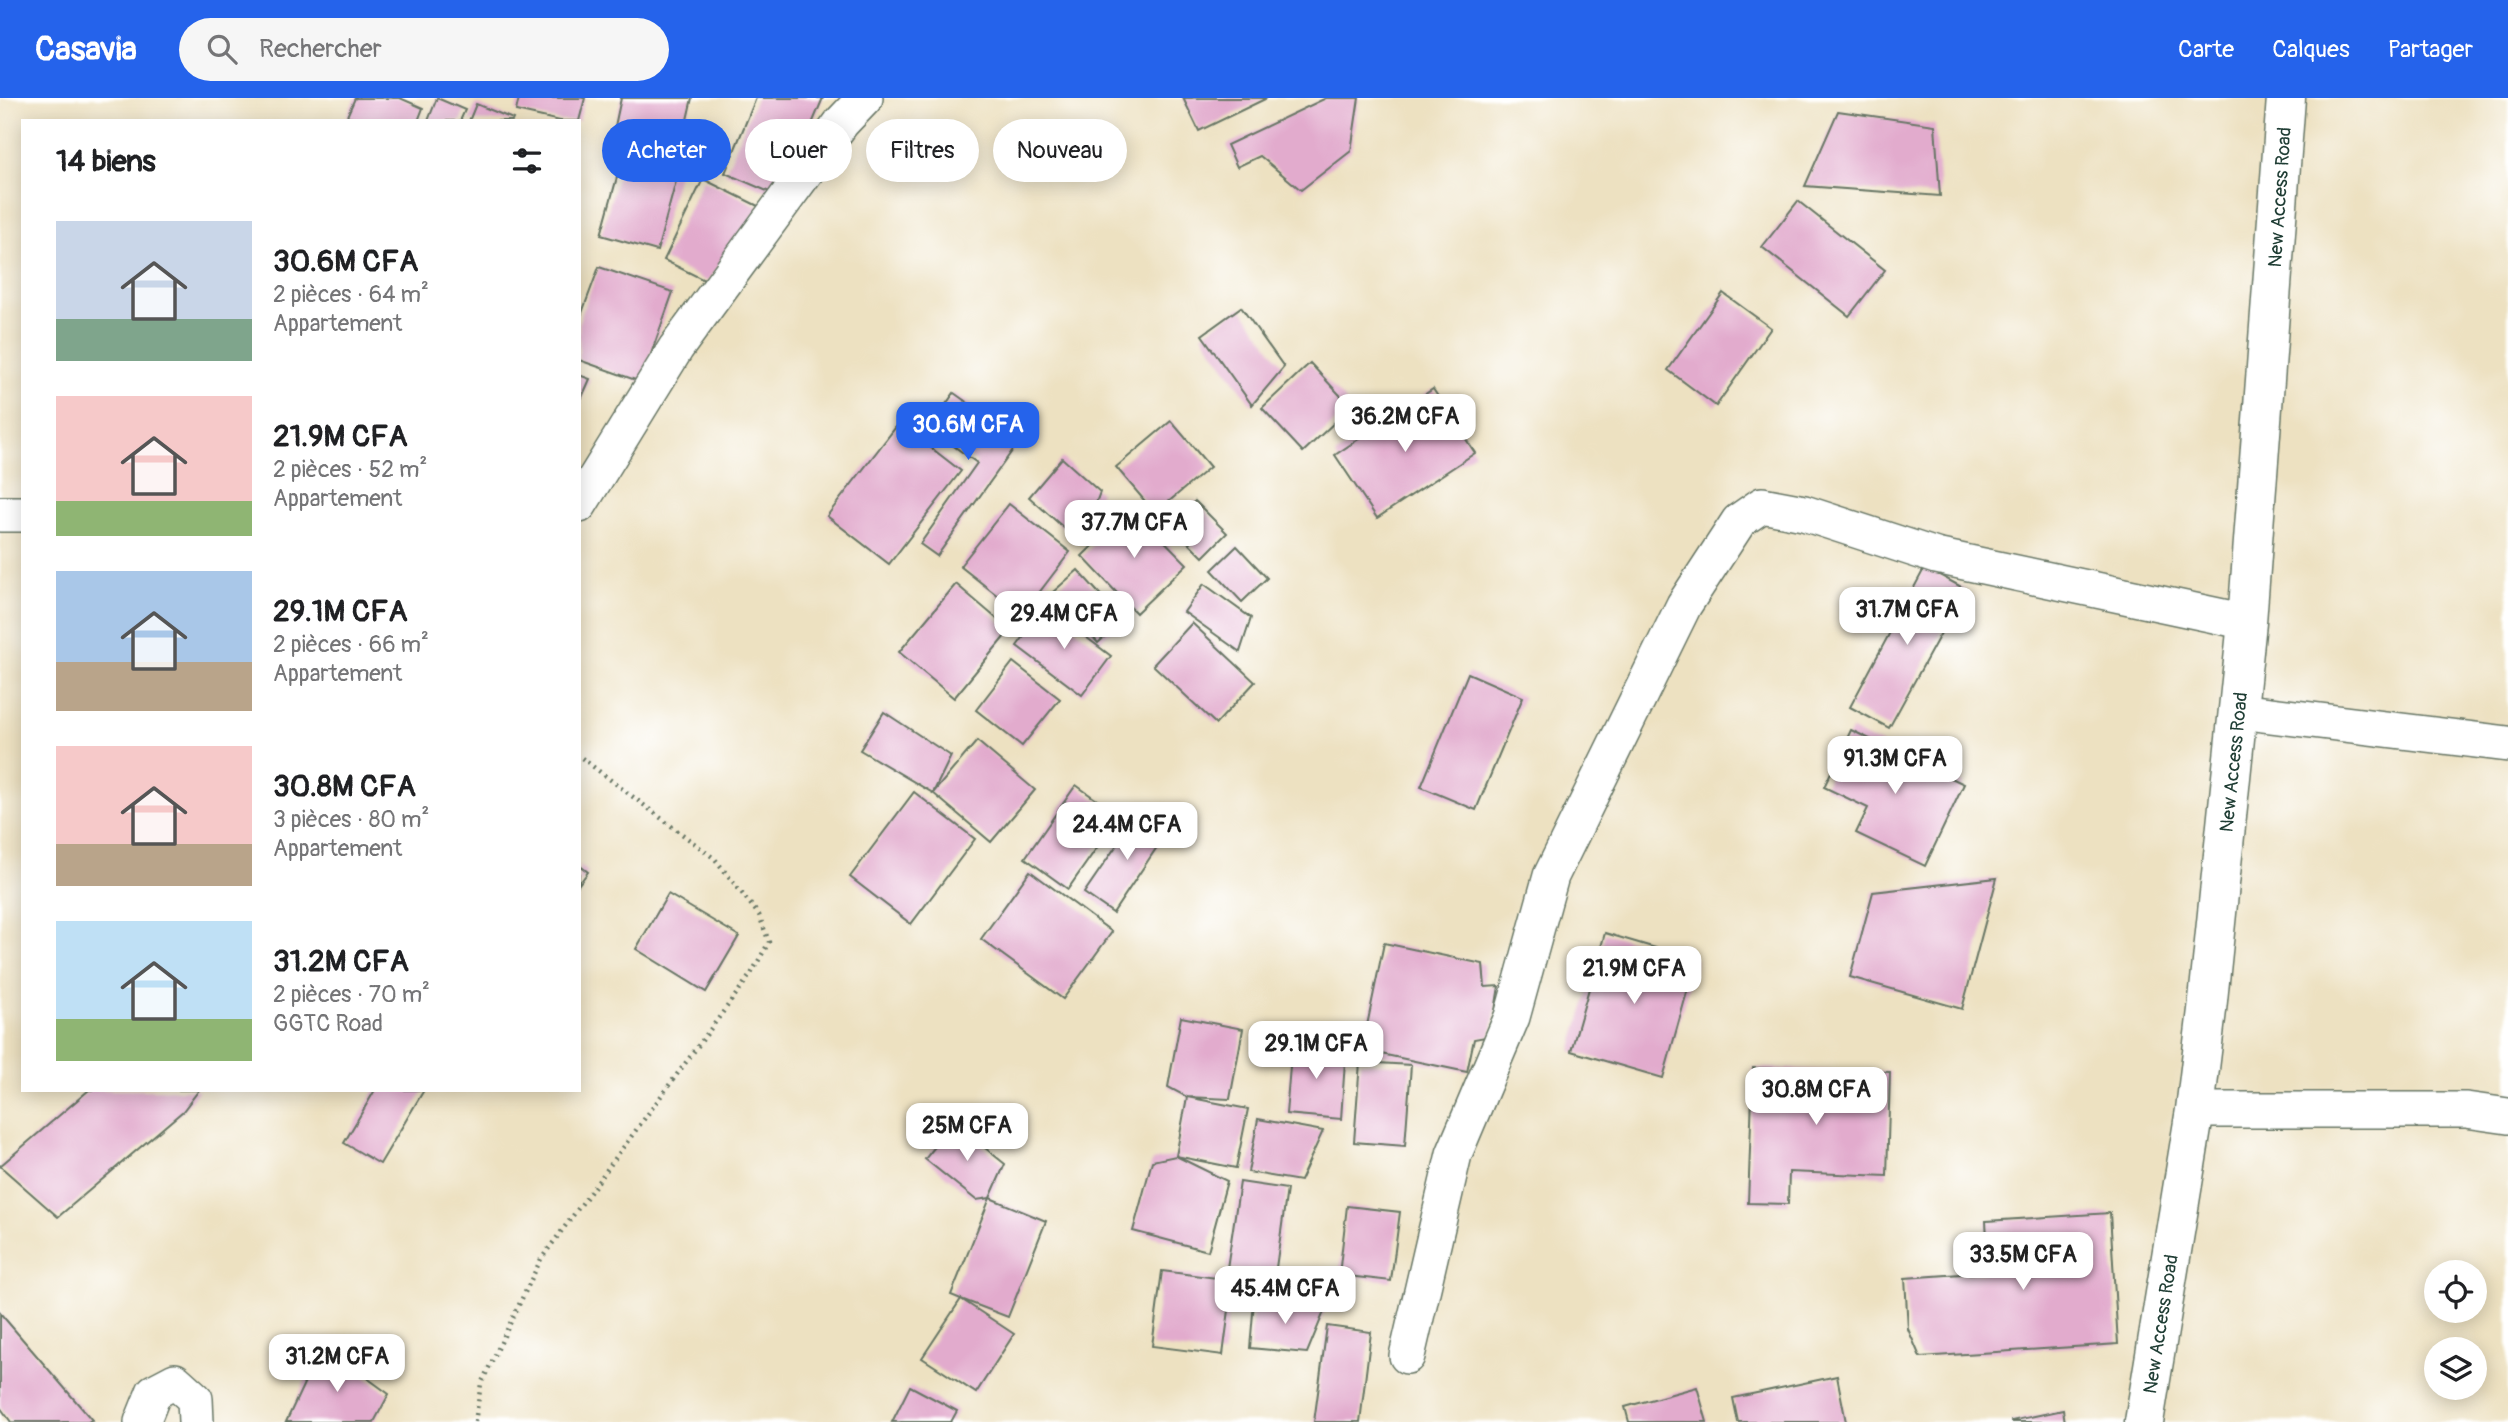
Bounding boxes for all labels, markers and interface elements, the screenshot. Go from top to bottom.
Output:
search box [179,18,669,81]
text: Casavia [35,29,137,70]
icon: search [203,30,241,68]
text: Rechercher [259,33,382,65]
text: Carte [2178,35,2234,64]
text: Calques [2272,35,2350,64]
text: Partager [2388,35,2473,64]
chip: Acheter [602,119,731,182]
chip: Louer [745,119,852,182]
chip: Filtres [866,119,979,182]
chip: Nouveau [993,119,1127,182]
street label: New Access Road [2263,126,2297,268]
icon: filters [508,142,546,180]
text: 14 biens [56,143,156,180]
text: 30.6M CFA [273,243,418,280]
icon: home [112,249,196,333]
text: 2 pièces · 64 m² [273,280,429,309]
text: Appartement [273,309,402,338]
pin: 36.2M CFA [1325,394,1485,454]
pin: 30.6M CFA [888,402,1048,462]
text: 36.2M CFA [1351,402,1459,431]
text: 30.6M CFA [912,410,1024,439]
text: 21.9M CFA [273,418,408,455]
icon: home [112,424,196,508]
text: 2 pièces · 52 m² [273,455,427,484]
text: Appartement [273,484,402,513]
pin: 37.7M CFA [1054,500,1214,560]
text: 37.7M CFA [1081,508,1187,537]
pin: 31.7M CFA [1827,588,1987,647]
pin: 29.4M CFA [984,592,1144,651]
text: 29.1M CFA [273,593,408,630]
text: 31.7M CFA [1855,595,1959,624]
icon: home [112,599,196,683]
text: 29.4M CFA [1010,599,1118,628]
text: 2 pièces · 66 m² [273,630,429,659]
text: Appartement [273,659,402,688]
street label: New Access Road [2215,691,2253,833]
pin: 91.3M CFA [1815,736,1975,796]
text: 91.3M CFA [1843,744,1947,773]
text: 30.8M CFA [273,768,416,805]
icon: home [112,774,196,858]
pin: 24.4M CFA [1047,802,1207,862]
text: 3 pièces · 80 m² [273,805,429,834]
text: 24.4M CFA [1072,810,1182,839]
text: Appartement [273,834,402,863]
text: 31.2M CFA [273,943,409,980]
pin: 21.9M CFA [1554,946,1714,1006]
icon: home [112,949,196,1033]
text: 21.9M CFA [1582,954,1686,983]
text: 2 pièces · 70 m² [273,980,430,1009]
text: GGTC Road [273,1009,383,1038]
pin: 29.1M CFA [1236,1021,1396,1081]
text: 29.1M CFA [1264,1029,1368,1058]
pin: 30.8M CFA [1736,1068,1896,1127]
text: 30.8M CFA [1761,1075,1871,1104]
pin: 25M CFA [902,1104,1032,1163]
text: 25M CFA [922,1111,1012,1140]
pin: 33.5M CFA [1943,1232,2103,1292]
text: 33.5M CFA [1969,1240,2077,1269]
street label: New Access Road [2138,1253,2184,1395]
map controls [2424,1260,2487,1400]
button: locate [2424,1260,2487,1323]
pin: 45.4M CFA [1205,1266,1365,1326]
text: 45.4M CFA [1231,1274,1339,1303]
pin: 31.2M CFA [257,1334,417,1394]
button: layers [2424,1337,2487,1400]
text: 31.2M CFA [285,1342,389,1371]

